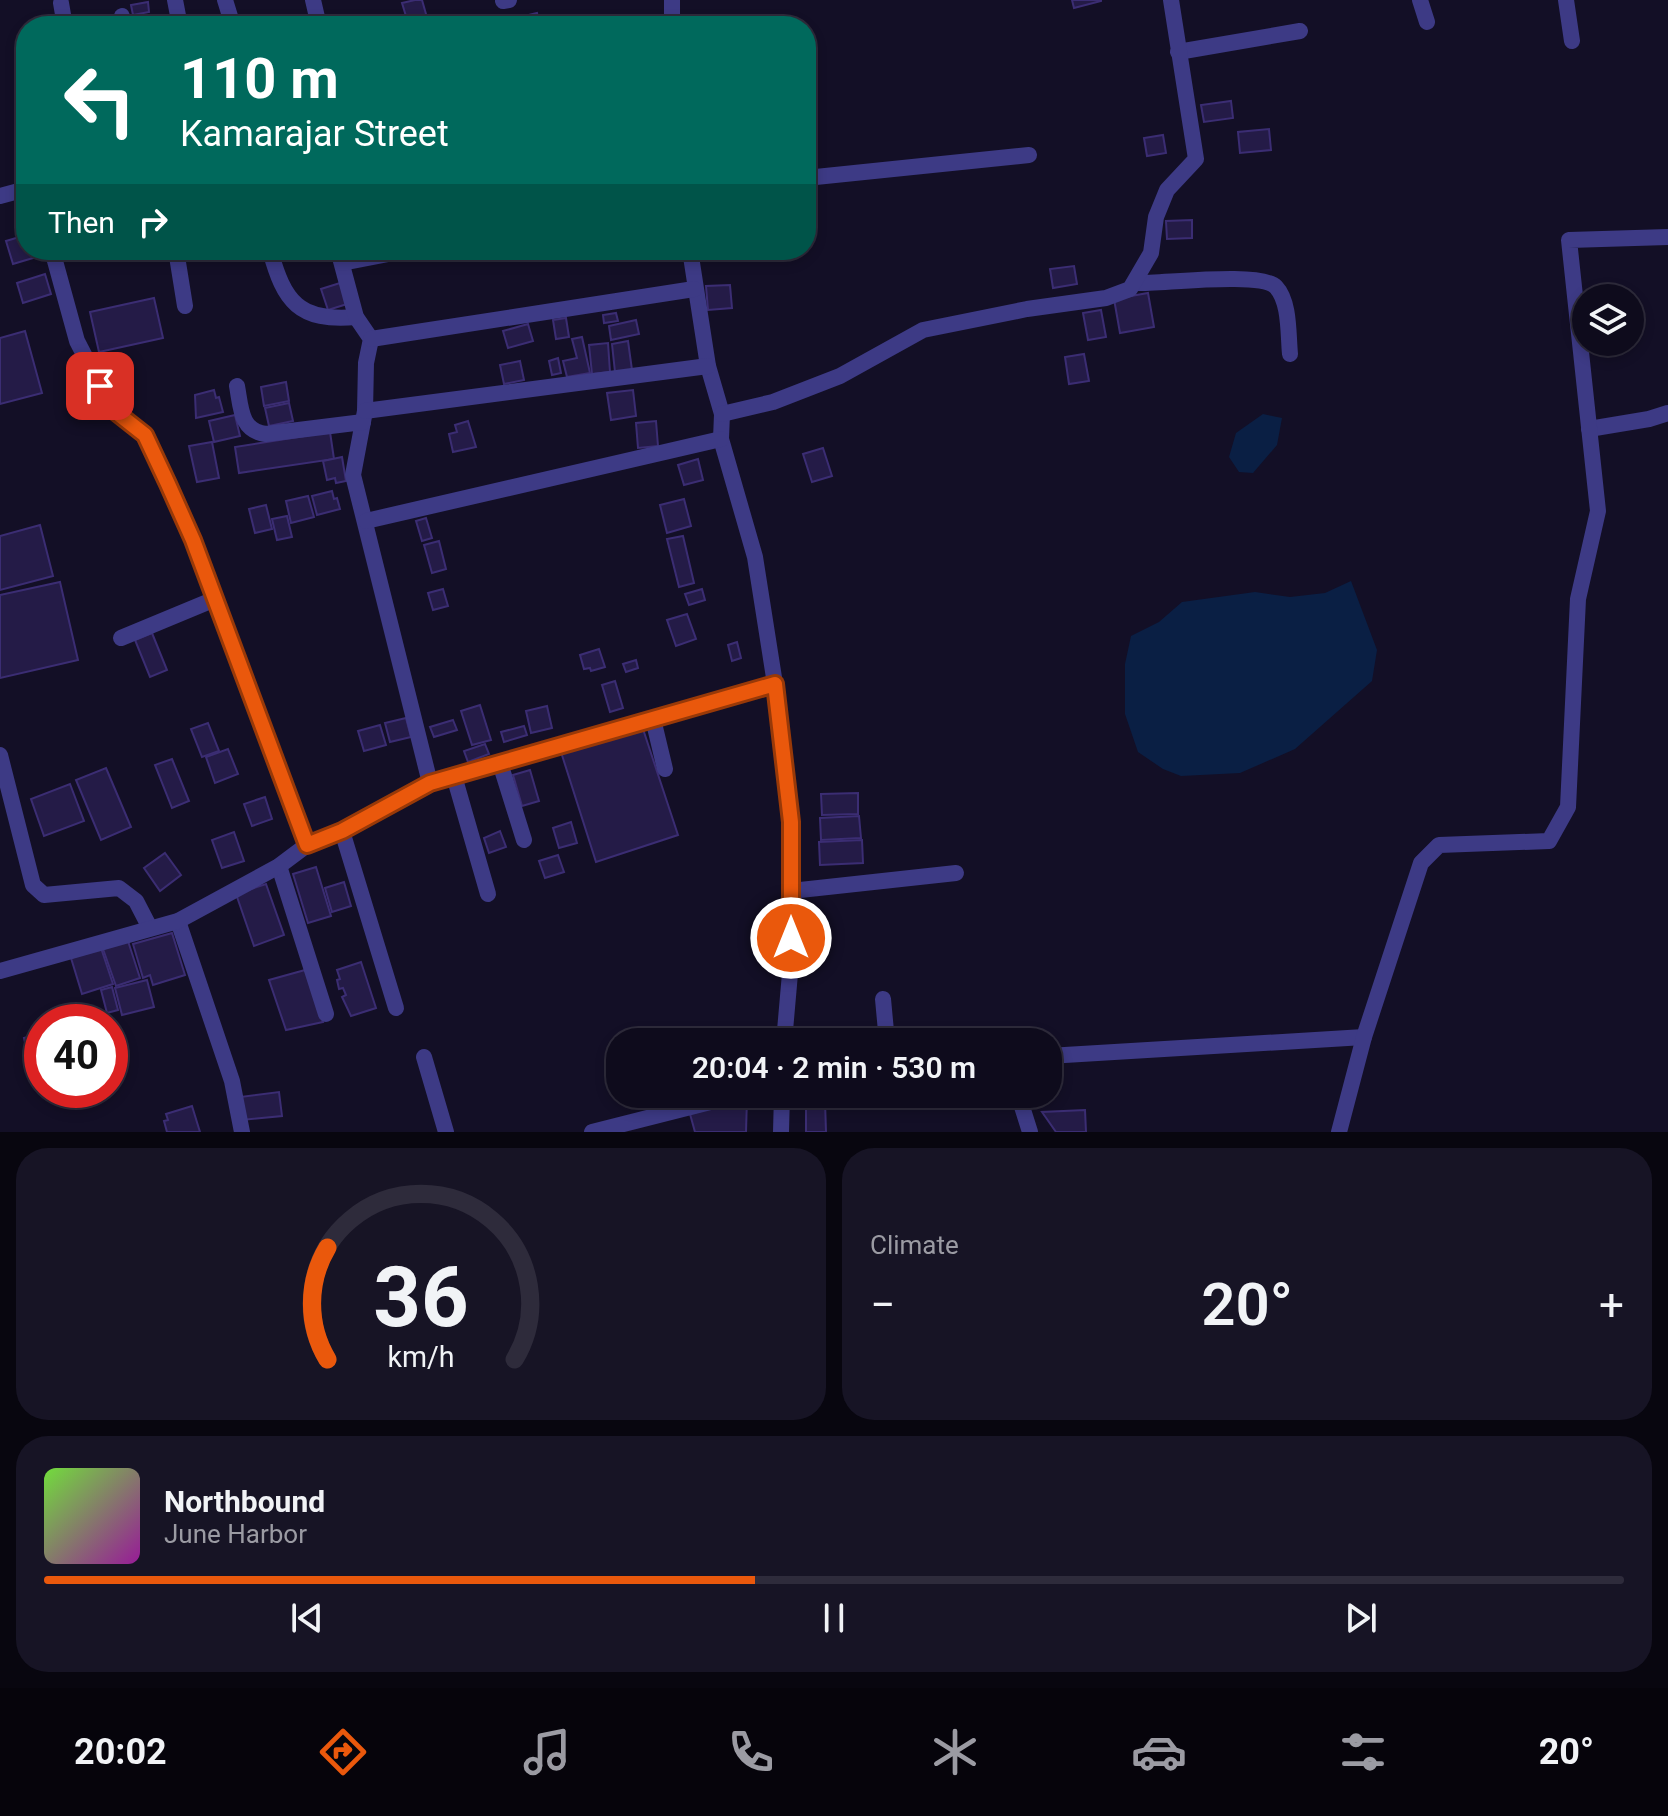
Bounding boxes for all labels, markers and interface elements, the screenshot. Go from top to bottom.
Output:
text: 110 m [180,46,339,112]
icon: left [48,48,152,152]
text: Kamarajar Street [180,113,449,155]
icon: right [131,200,175,244]
text: Then [48,205,115,240]
map controls [1572,284,1644,356]
button: layers [1572,284,1644,356]
pin [66,352,134,420]
icon: arrive [78,364,122,408]
position arrow [749,896,833,980]
speed limit sign: 40 [24,1004,128,1108]
text: 20:04 · 2 min · 530 m [692,1050,976,1085]
text: Climate [870,1230,959,1260]
text: 36 [373,1249,469,1346]
text: 20° [1201,1269,1293,1340]
text: − [870,1279,895,1331]
text: + [1599,1279,1624,1331]
text: km/h [387,1340,455,1374]
text: Northbound [164,1484,325,1519]
text: June Harbor [164,1519,307,1549]
icon: previous [285,1596,329,1640]
icon: pause [812,1596,856,1640]
icon: next [1339,1596,1383,1640]
icon: directions [315,1724,371,1780]
icon: music [519,1724,575,1780]
icon: phone [723,1724,779,1780]
icon: climate [927,1724,983,1780]
icon: car [1131,1724,1187,1780]
icon: filters [1335,1724,1391,1780]
text: 20:02 [74,1731,167,1773]
text: 20° [1539,1731,1594,1773]

